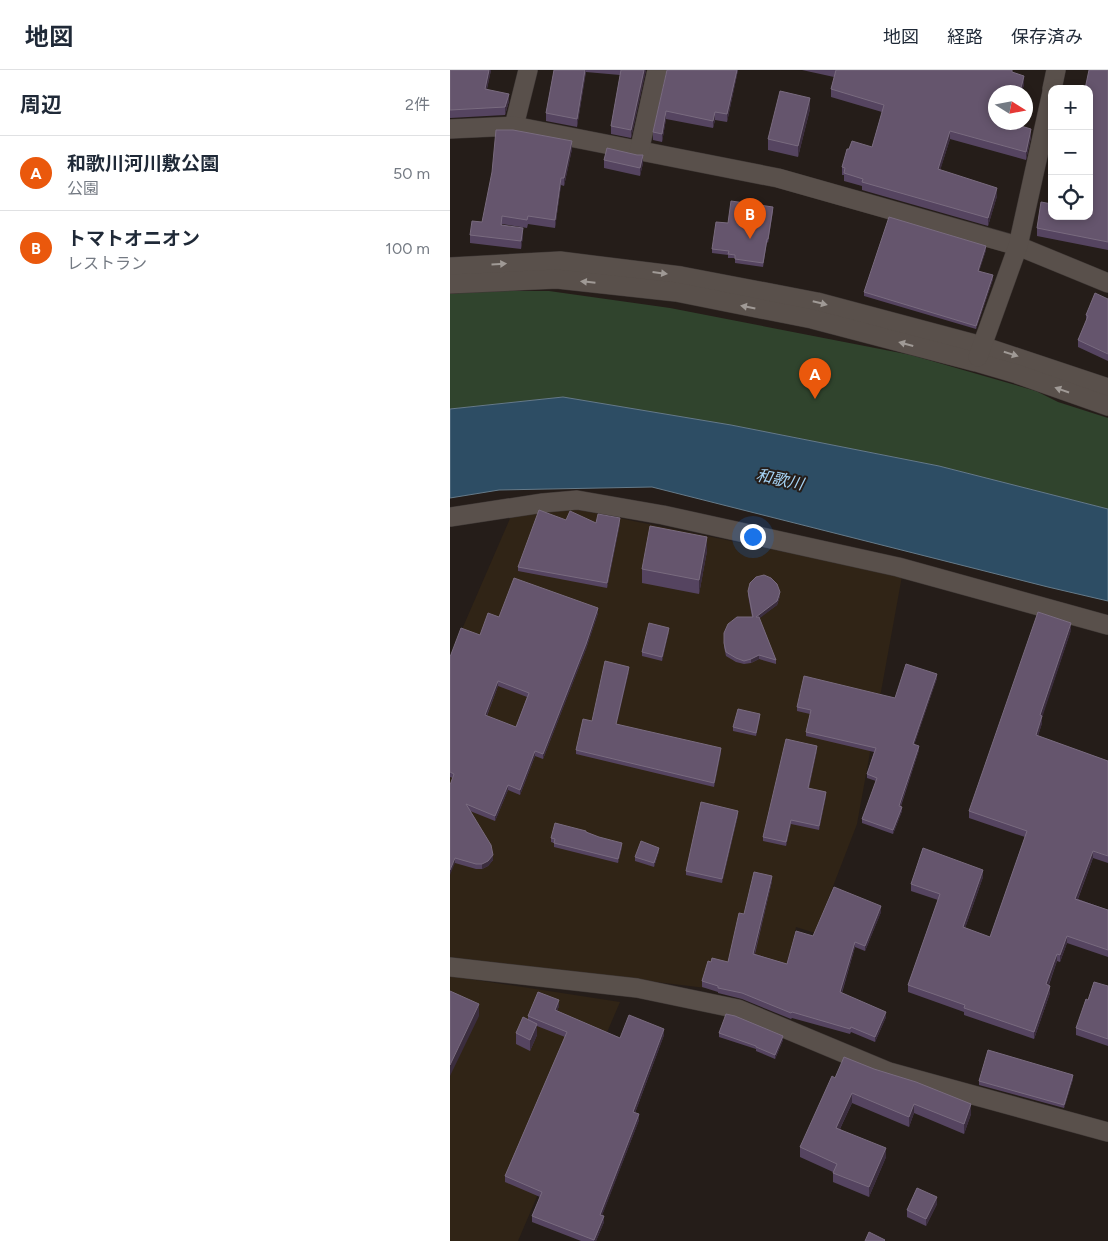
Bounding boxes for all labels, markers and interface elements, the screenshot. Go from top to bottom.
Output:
text: 地図 [25,22,73,51]
text: 地図 [883,26,919,48]
text: 経路 [947,26,983,48]
text: 保存済み [1011,26,1083,48]
north arrow [988,85,1033,130]
map controls [1048,85,1093,220]
button: + [1048,85,1093,130]
text: 周辺 [20,92,62,117]
text: 2件 [405,95,430,114]
button: − [1048,130,1093,175]
text: 和歌川河川敷公園 [67,152,219,175]
text: A [30,164,42,183]
text: 50 m [393,164,430,183]
button: locate [1048,175,1093,220]
text: 公園 [67,179,99,198]
pin: B [734,198,766,239]
text: トマトオニオン [67,227,200,250]
text: B [31,239,41,258]
text: 100 m [385,239,430,258]
text: レストラン [67,254,147,273]
one-way arrow [491,260,507,268]
one-way arrow [653,269,669,277]
one-way arrow [579,278,595,286]
one-way arrow [813,299,828,307]
one-way arrow [740,302,756,310]
one-way arrow [899,340,914,348]
one-way arrow [1003,351,1018,359]
pin: A [799,358,831,399]
one-way arrow [1054,386,1069,394]
water label: 和歌川 [754,465,807,494]
your location [740,524,766,550]

